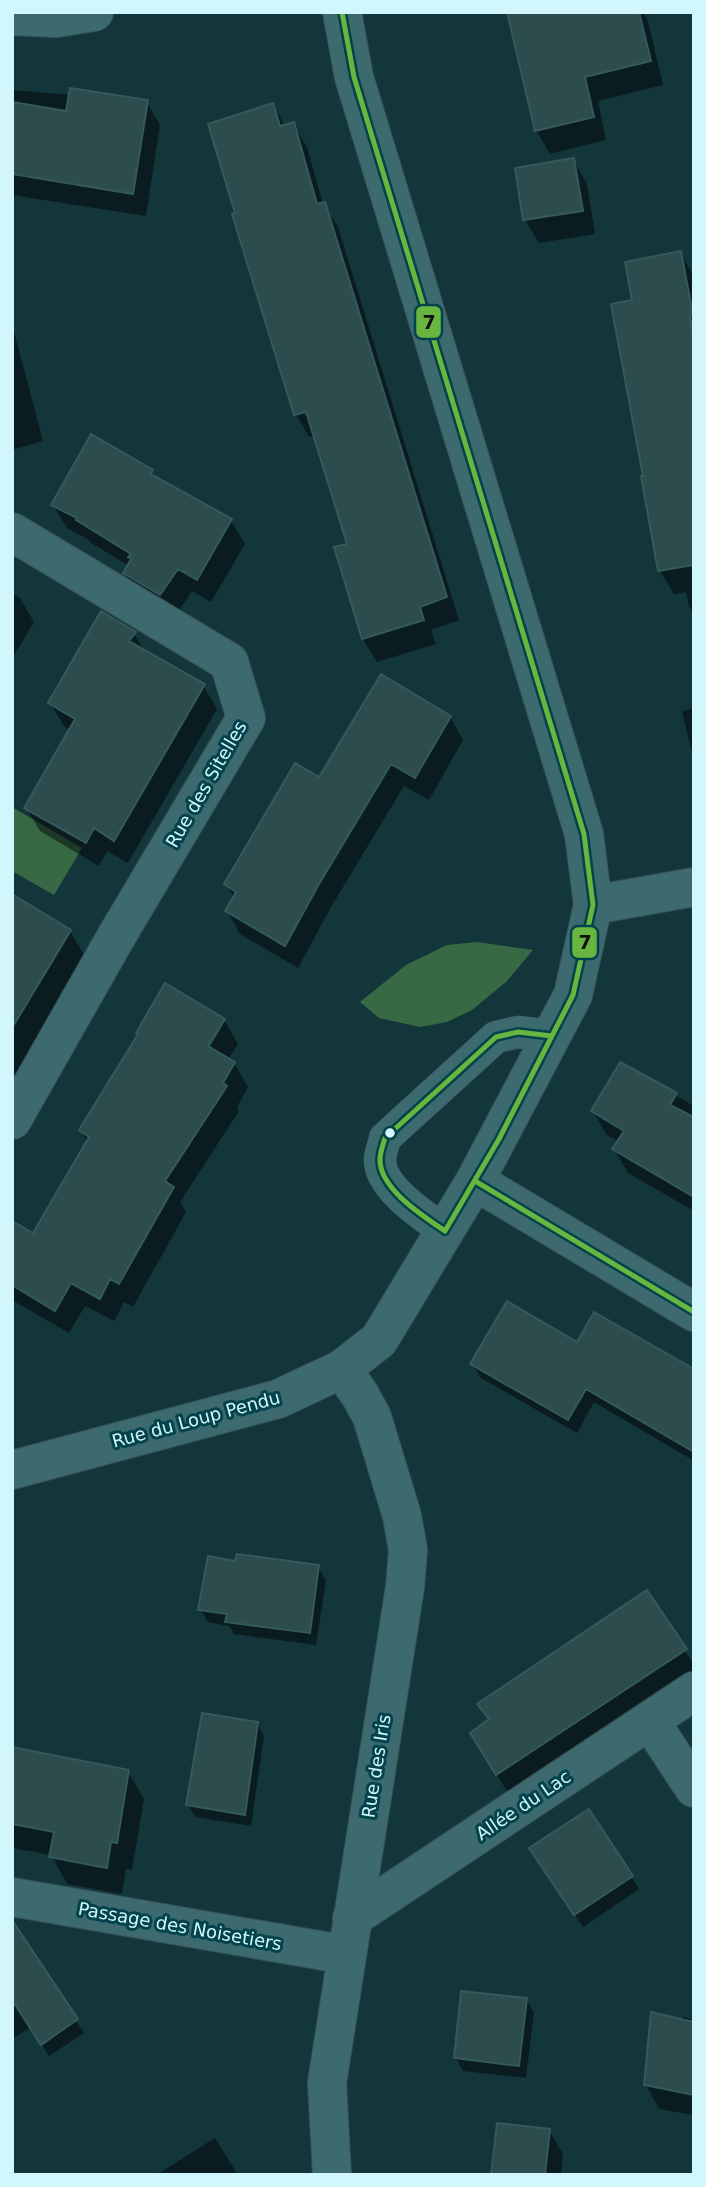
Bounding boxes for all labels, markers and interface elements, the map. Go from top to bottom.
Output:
line badge: 7 [415,305,442,339]
text: 7 [422,311,436,333]
street label: Rue des Sitelles [161,717,251,851]
line badge: 7 [571,926,598,959]
text: 7 [578,931,592,953]
unlabelled marker [383,1126,397,1140]
street label: Rue du Loup Pendu [110,1386,282,1452]
street label: Rue des Iris [357,1713,395,1819]
street label: Allée du Lac [472,1766,574,1844]
street label: Passage des Noisetiers [76,1898,284,1954]

